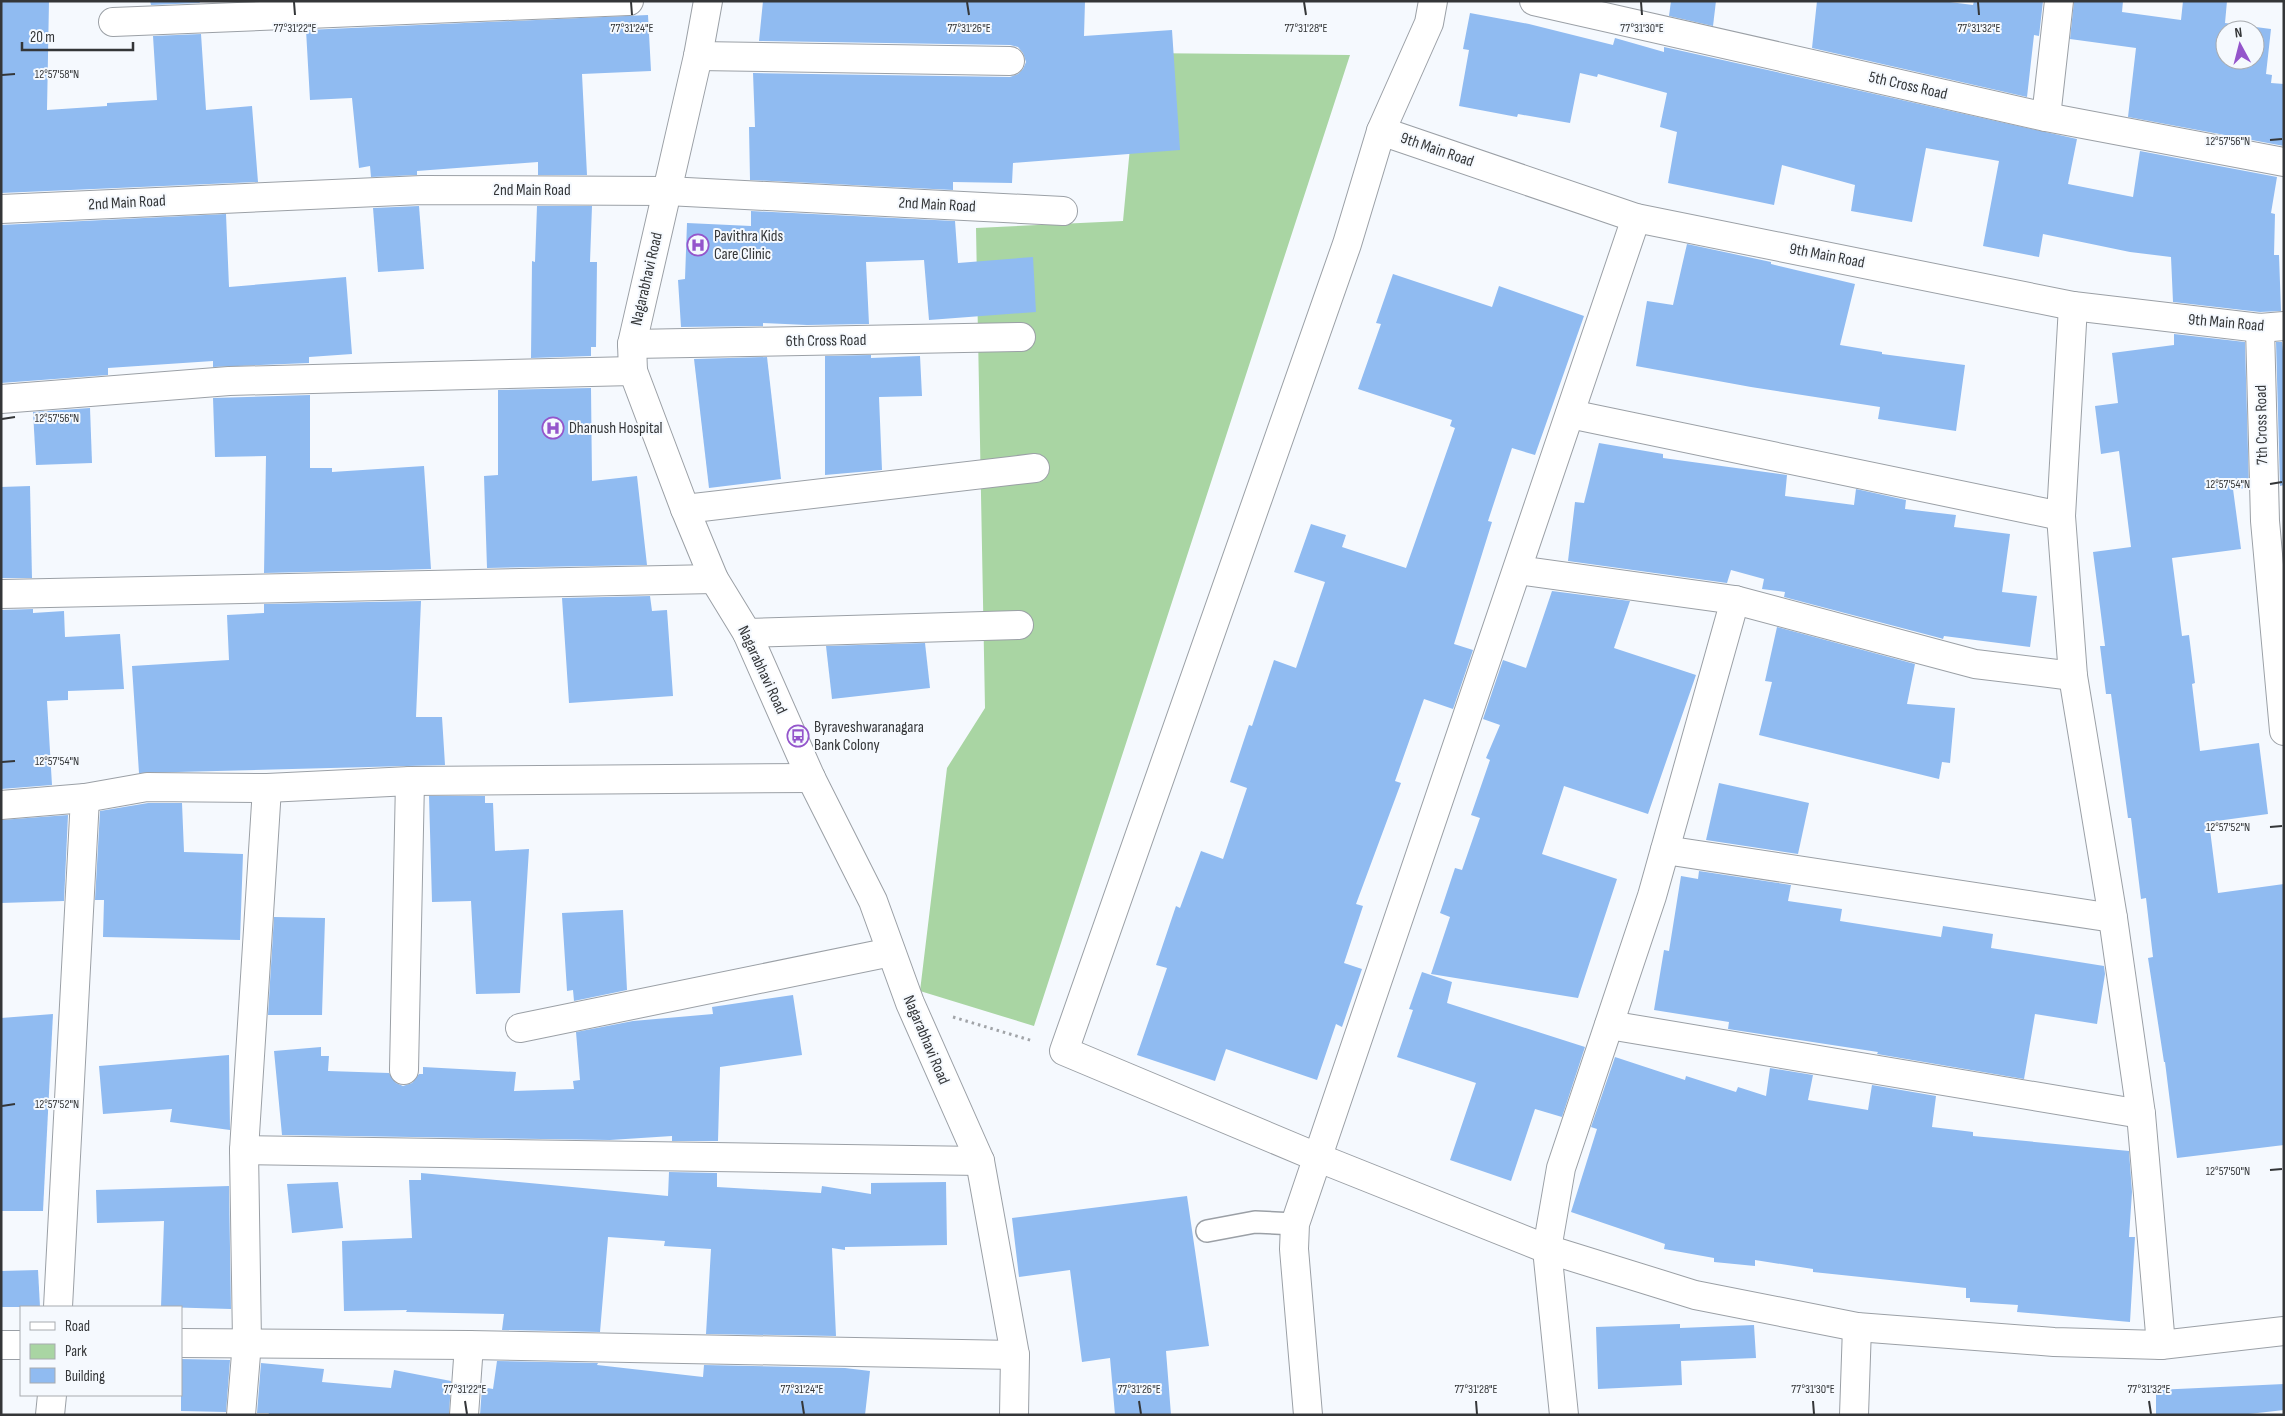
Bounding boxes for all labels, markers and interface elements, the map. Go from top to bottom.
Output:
scale bar [22,20,134,52]
north arrow [2215,20,2265,70]
text: 77°31'22"E [274,21,316,36]
text: 77°31'24"E [611,21,653,36]
text: 77°31'26"E [947,21,991,36]
text: 77°31'28"E [1284,21,1328,36]
text: 77°31'30"E [1620,21,1664,36]
text: 77°31'32"E [1958,21,2001,36]
text: N [2234,24,2243,41]
text: 20 m [30,28,55,47]
text: 12°57'58"N [35,67,79,82]
street label: 5th Cross Road [1867,68,1949,104]
street label: 9th Main Road [1398,129,1476,171]
text: 12°57'56"N [2206,134,2250,149]
street label: 2nd Main Road [493,181,571,200]
street label: 2nd Main Road [88,191,166,215]
street label: 2nd Main Road [898,193,976,217]
place label: Pavithra Kids Care Clinic [714,227,783,264]
street label: Nagarabhavi Road [627,231,667,327]
hospital icon: Pavithra Kids Care Clinic [686,233,710,257]
street label: 9th Main Road [1788,239,1866,273]
street label: 9th Main Road [2187,310,2265,336]
street label: 6th Cross Road [786,331,866,351]
street label: 7th Cross Road [2252,385,2272,465]
text: 12°57'56"N [35,411,79,426]
hospital icon: Dhanush Hospital [541,416,565,440]
place label: Dhanush Hospital [569,419,663,438]
text: 12°57'54"N [2206,477,2250,492]
street label: Nagarabhavi Road [733,623,791,717]
place label: Byraveshwaranagara Bank Colony [814,718,924,755]
bus stop icon: Byraveshwaranagara Bank Colony [786,724,810,748]
text: 12°57'54"N [35,754,79,769]
text: 12°57'52"N [2206,820,2250,835]
street label: Nagarabhavi Road [899,993,953,1087]
text: 12°57'52"N [35,1097,79,1112]
text: 12°57'50"N [2206,1164,2250,1179]
legend [20,1306,182,1396]
text: Road [65,1317,90,1336]
text: Park [65,1342,87,1361]
text: Building [65,1367,105,1386]
text: 77°31'22"E [444,1382,486,1397]
text: 77°31'24"E [781,1382,823,1397]
text: 77°31'26"E [1117,1382,1161,1397]
text: 77°31'28"E [1454,1382,1498,1397]
text: 77°31'30"E [1791,1382,1835,1397]
text: 77°31'32"E [2128,1382,2171,1397]

